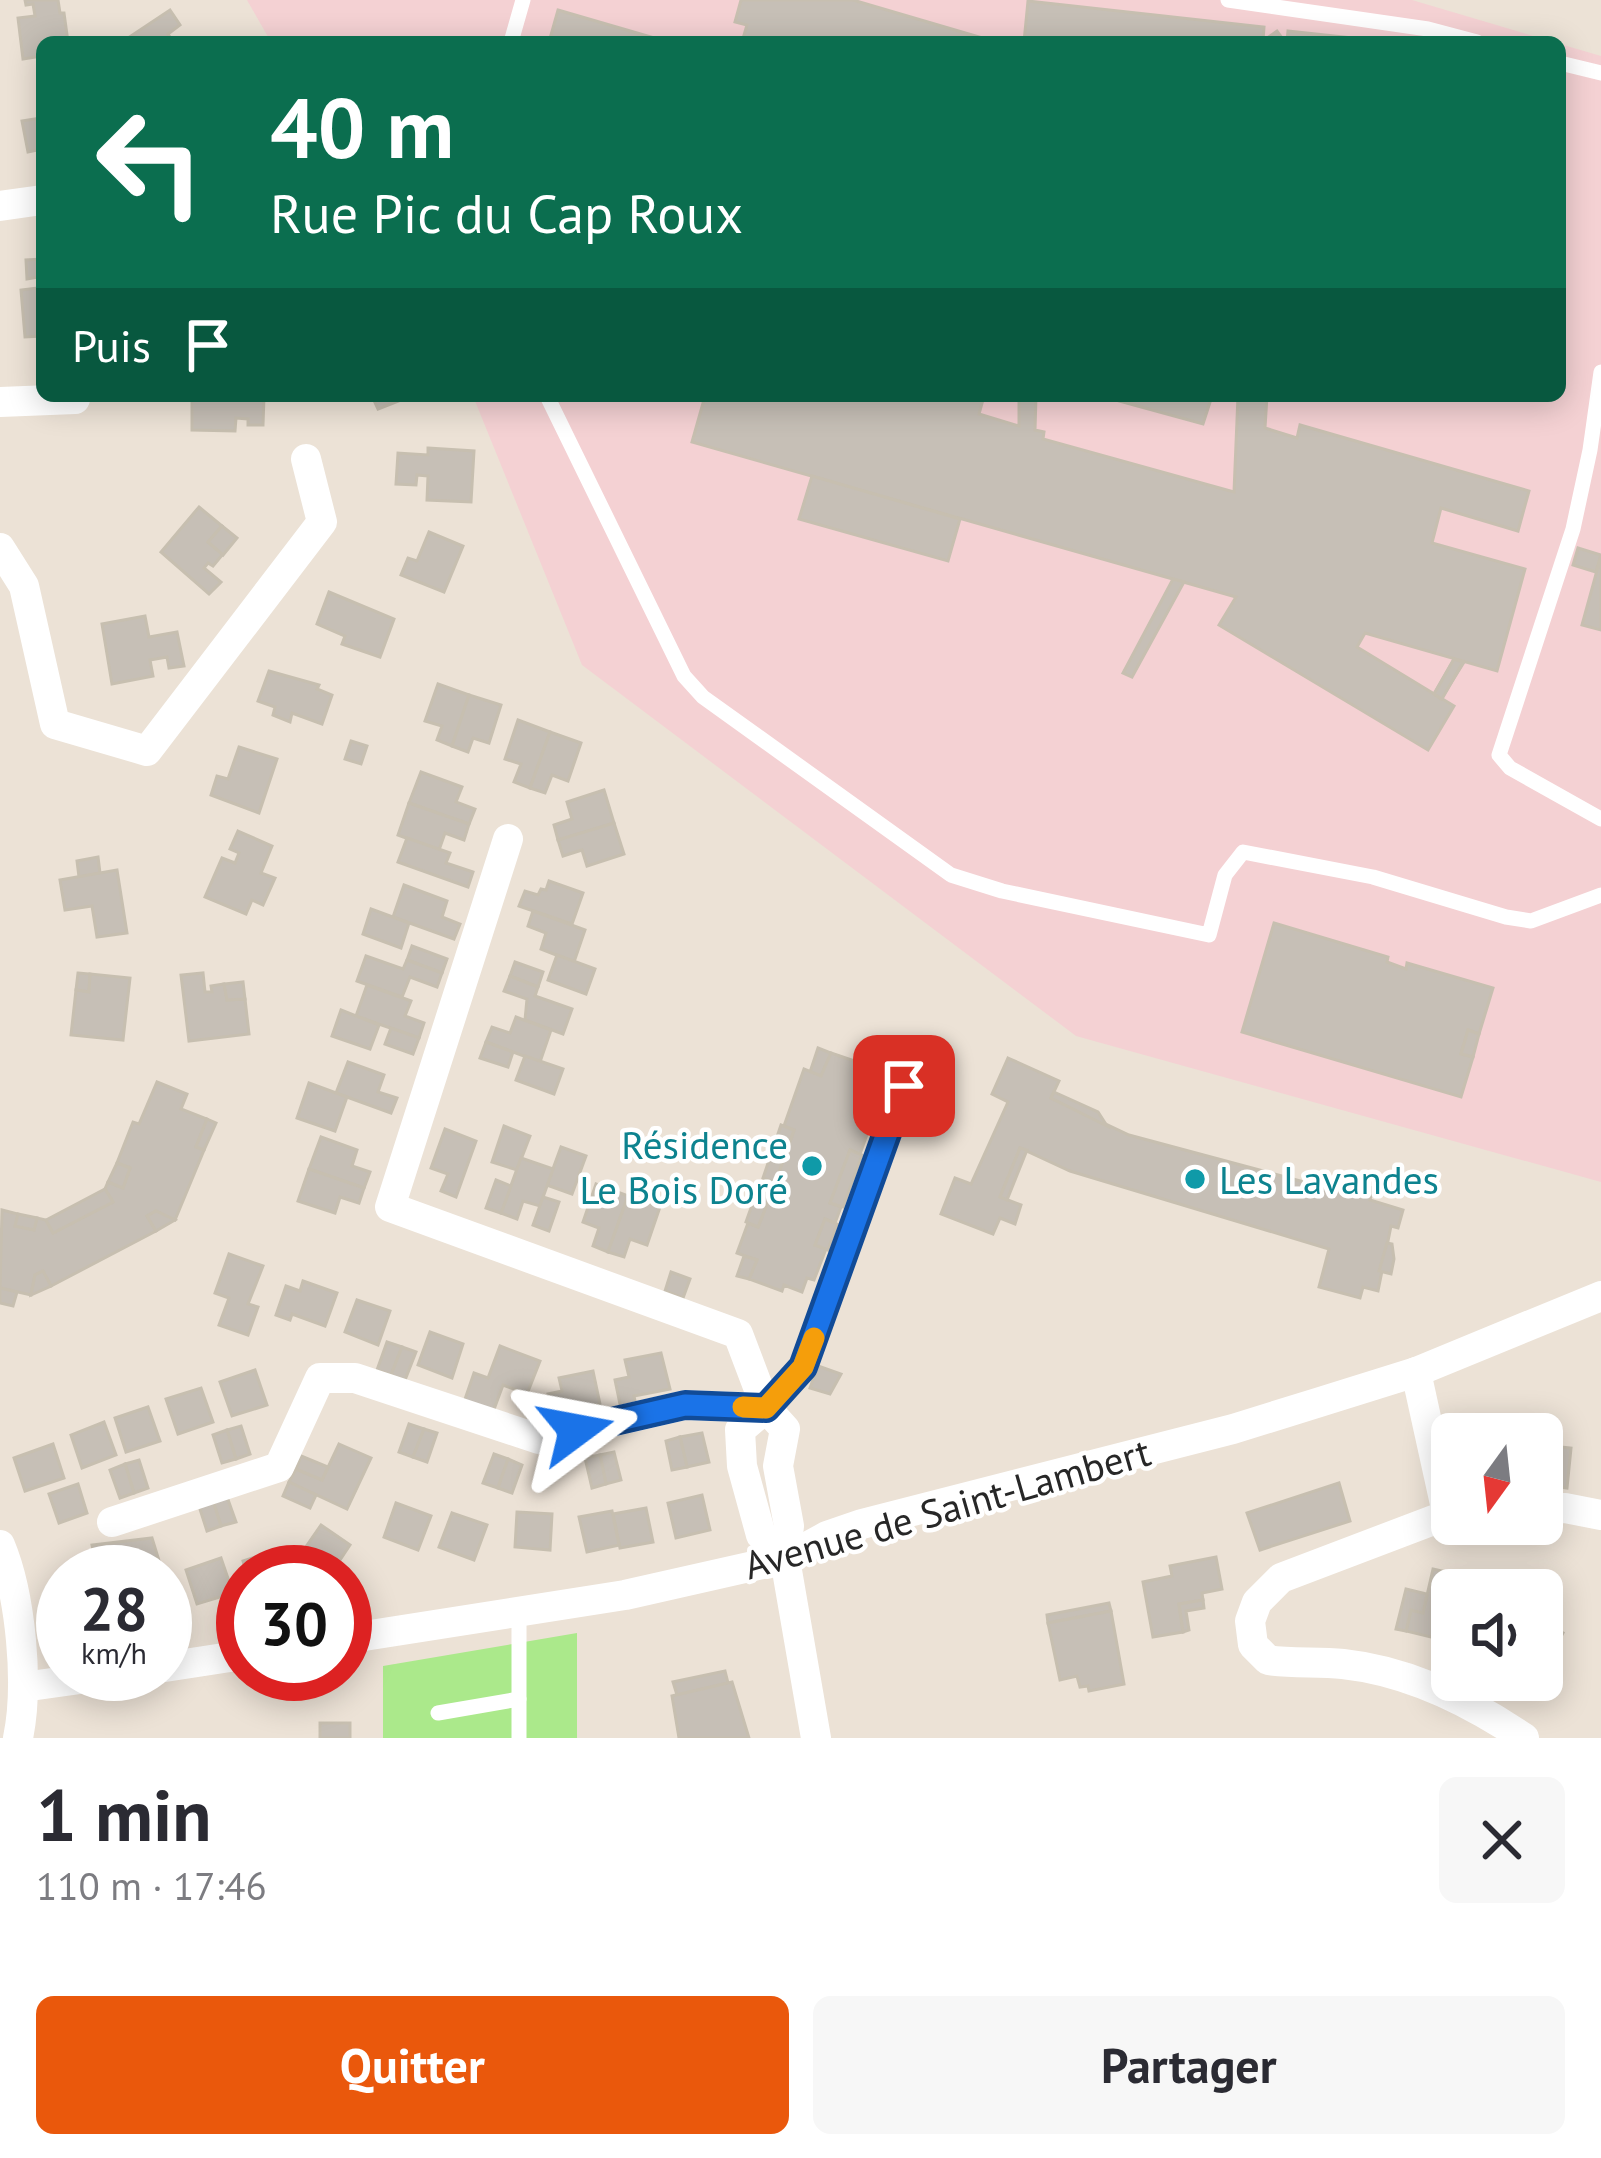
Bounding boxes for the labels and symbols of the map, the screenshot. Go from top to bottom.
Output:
pin [853,1035,955,1137]
place label: Résidence Le Bois Doré [579,1119,788,1215]
marker: Résidence Le Bois Doré [799,1153,825,1179]
place label: Les Lavandes [1219,1154,1439,1205]
marker: Les Lavandes [1182,1166,1208,1192]
position arrow [513,1367,639,1493]
north arrow [1431,1413,1563,1545]
street label: Avenue de Saint-Lambert [738,1426,1156,1590]
speed limit sign: 30 [216,1545,372,1701]

